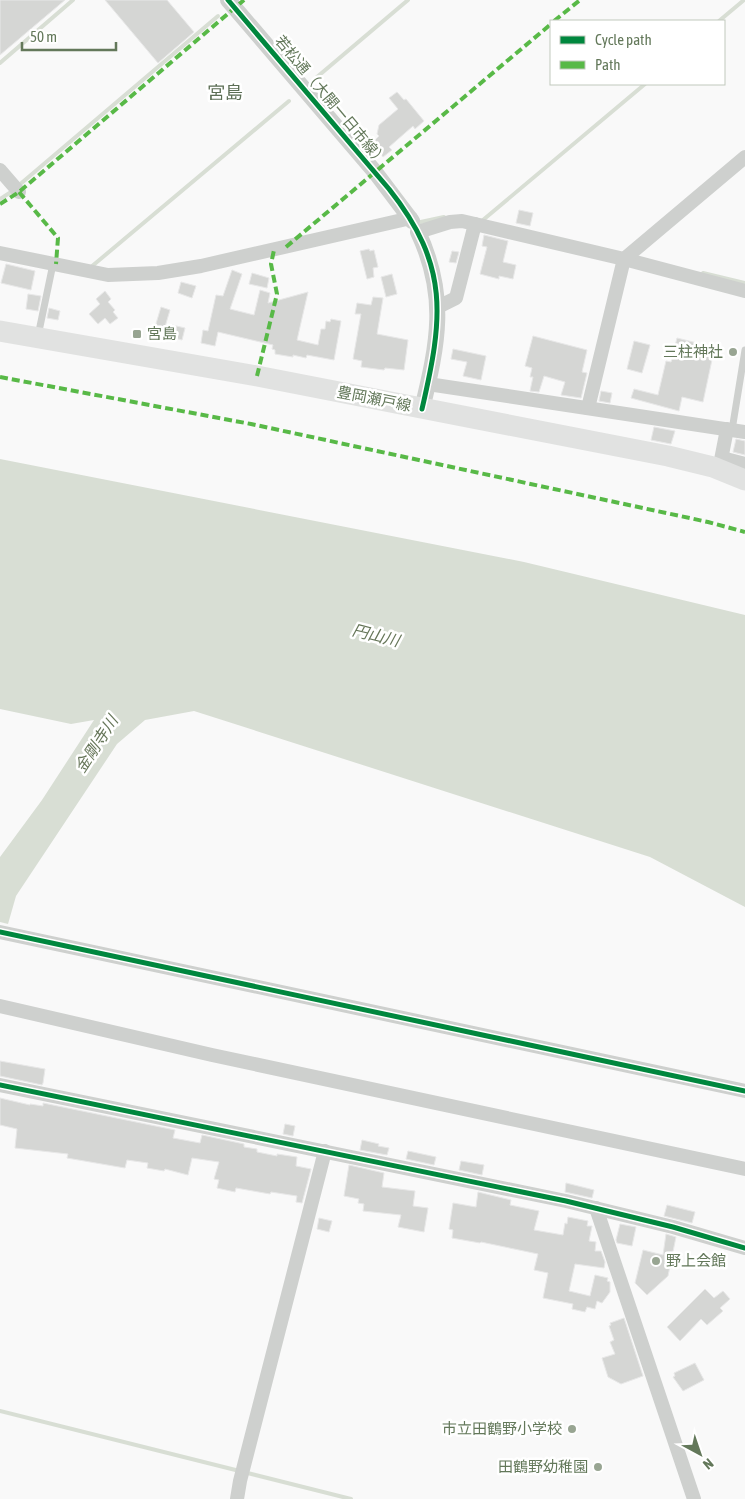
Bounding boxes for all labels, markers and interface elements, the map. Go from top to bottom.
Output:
scale bar [22,20,116,52]
legend [550,20,725,85]
text: 50 m [30,28,57,45]
text: Cycle path [595,31,652,48]
street label: 若松通（大開一日市線） [272,32,391,169]
text: Path [595,56,621,73]
district label: 宮島 [207,82,243,103]
place label: 宮島 [147,325,177,342]
marker: 宮島 [131,328,143,340]
place label: 三柱神社 [663,343,723,360]
marker: 三柱神社 [727,346,739,358]
street label: 豊岡瀬戸線 [336,383,413,414]
water label: 円山川 [351,620,403,650]
water label: 金剛寺川 [71,711,122,776]
place label: 野上会館 [666,1252,726,1269]
marker: 野上会館 [650,1255,662,1267]
place label: 市立田鶴野小学校 [442,1420,562,1437]
marker: 市立田鶴野小学校 [566,1423,578,1435]
north arrow [675,1429,725,1479]
text: N [700,1455,717,1473]
place label: 田鶴野幼稚園 [498,1458,588,1475]
marker: 田鶴野幼稚園 [592,1461,604,1473]

